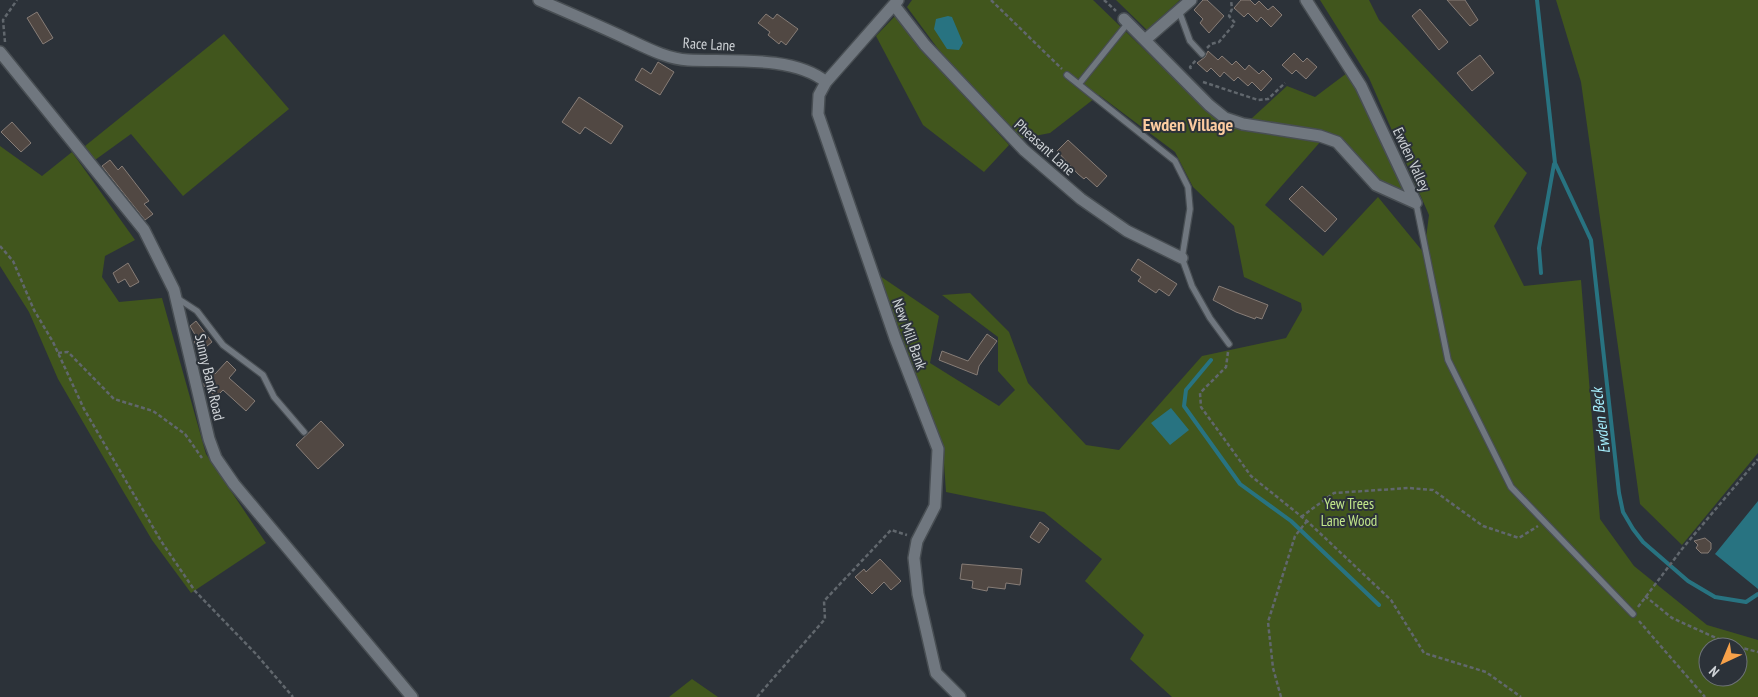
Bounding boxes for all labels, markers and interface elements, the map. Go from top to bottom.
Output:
street label: Race Lane [682,33,736,55]
district label: Ewden Village [1143,113,1234,136]
street label: Pheasant Lane [1011,115,1079,179]
street label: Ewden Valley [1389,124,1435,194]
street label: New Mill Bank [888,296,932,372]
street label: Sunny Bank Road [191,332,229,422]
water label: Ewden Beck [1586,385,1614,455]
park label: Yew Trees Lane Wood [1321,494,1377,530]
north arrow [1698,637,1748,687]
text: N [1705,662,1723,680]

